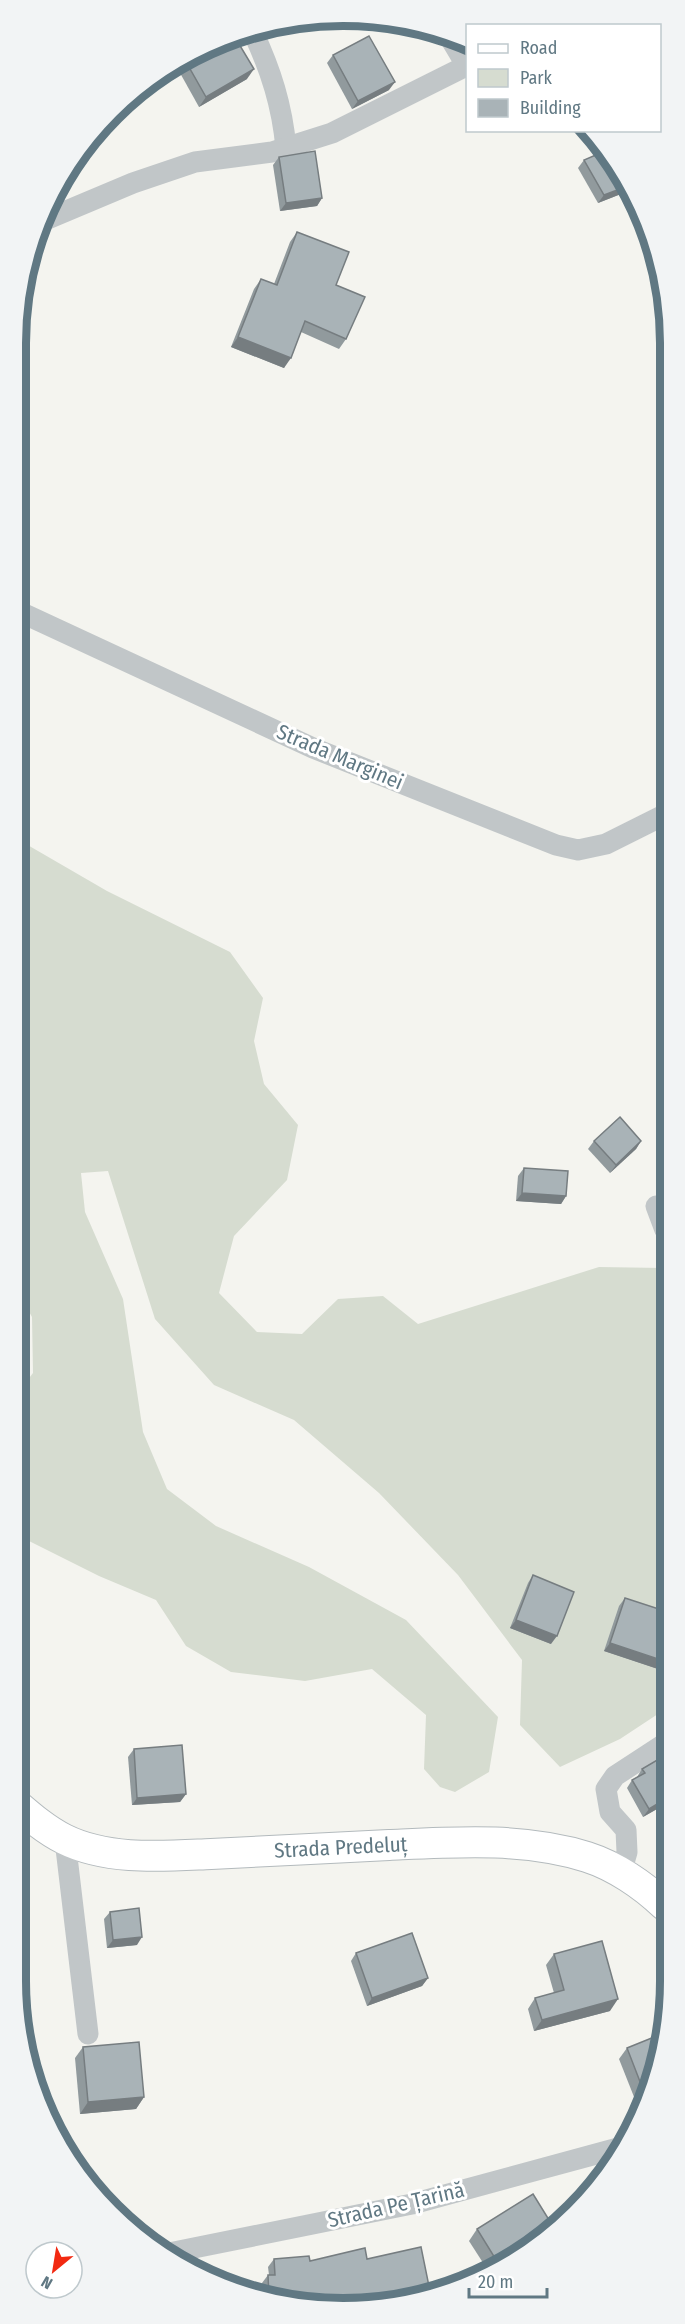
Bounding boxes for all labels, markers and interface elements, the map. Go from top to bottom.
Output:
legend [466,24,661,132]
text: Road [520,37,557,59]
text: Park [520,67,553,89]
text: Building [520,97,581,119]
street label: Strada Marginei [273,719,407,795]
street label: Strada Predeluț [273,1831,408,1864]
street label: Strada Pe Țarină [325,2177,467,2233]
north arrow [24,2240,84,2300]
scale bar [469,2261,547,2299]
text: 20 m [478,2271,513,2293]
text: N [38,2272,56,2293]

